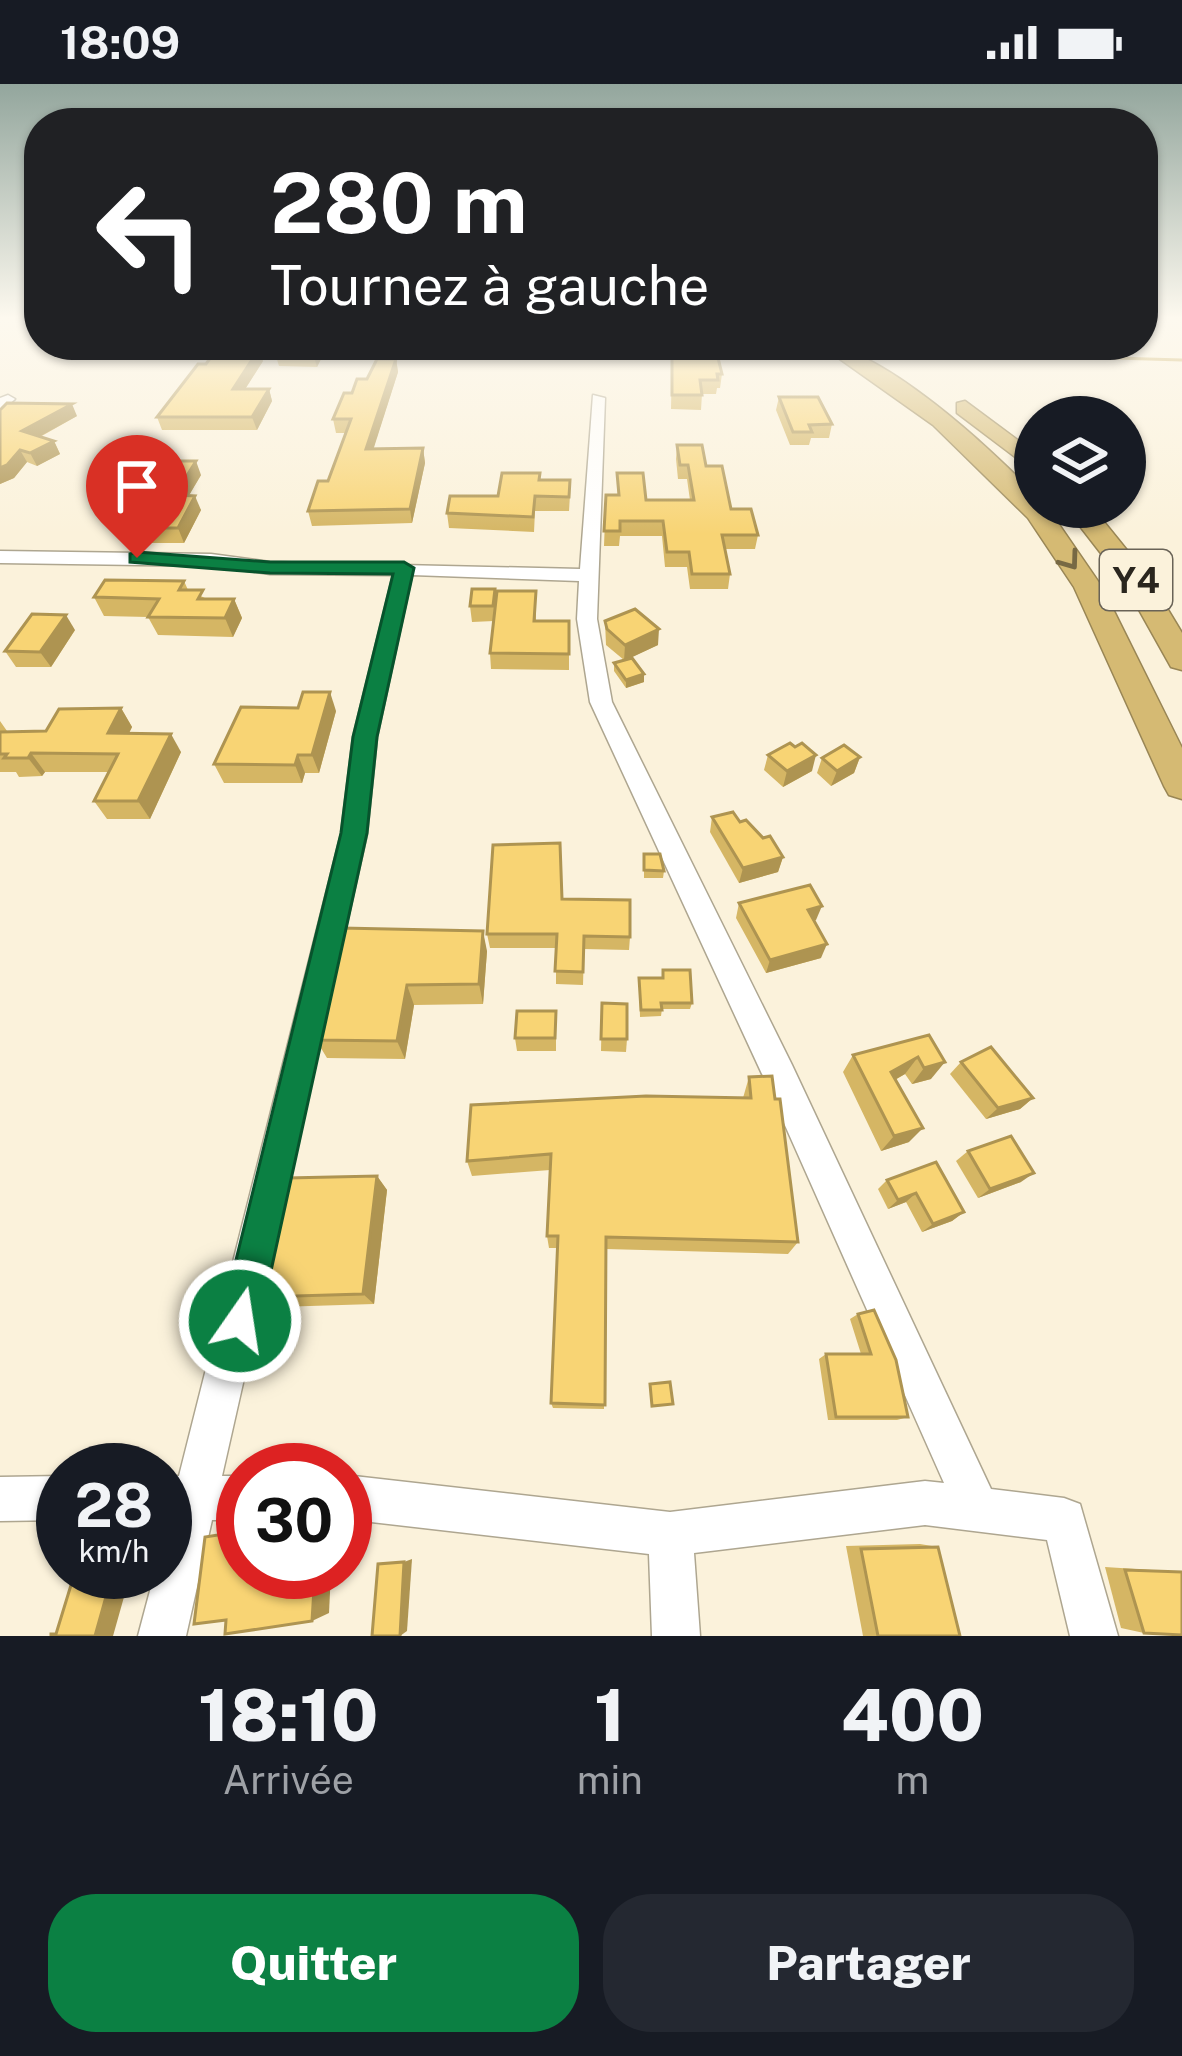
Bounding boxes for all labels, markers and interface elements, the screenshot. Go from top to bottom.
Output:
text: 18:09 [60,16,180,69]
text: 280 m [270,153,528,252]
icon: left [72,156,228,312]
text: Tournez à gauche [270,254,709,317]
map controls [1014,396,1146,528]
button: layers [1014,396,1146,528]
pin [86,435,188,558]
icon: arrive [104,453,170,519]
one-way arrow [1056,548,1078,570]
road number: Y4 [1100,550,1172,610]
position arrow [177,1258,303,1384]
speed limit sign: 30 [216,1443,372,1599]
text: 28 [75,1470,153,1541]
text: km/h [79,1533,149,1569]
text: 18:10 [198,1673,379,1757]
text: 1 [594,1673,625,1757]
text: 400 [841,1673,984,1757]
text: Arrivée [223,1757,354,1803]
text: min [577,1757,643,1803]
text: m [896,1757,929,1803]
button: Quitter [48,1894,579,2032]
button: Partager [603,1894,1134,2032]

